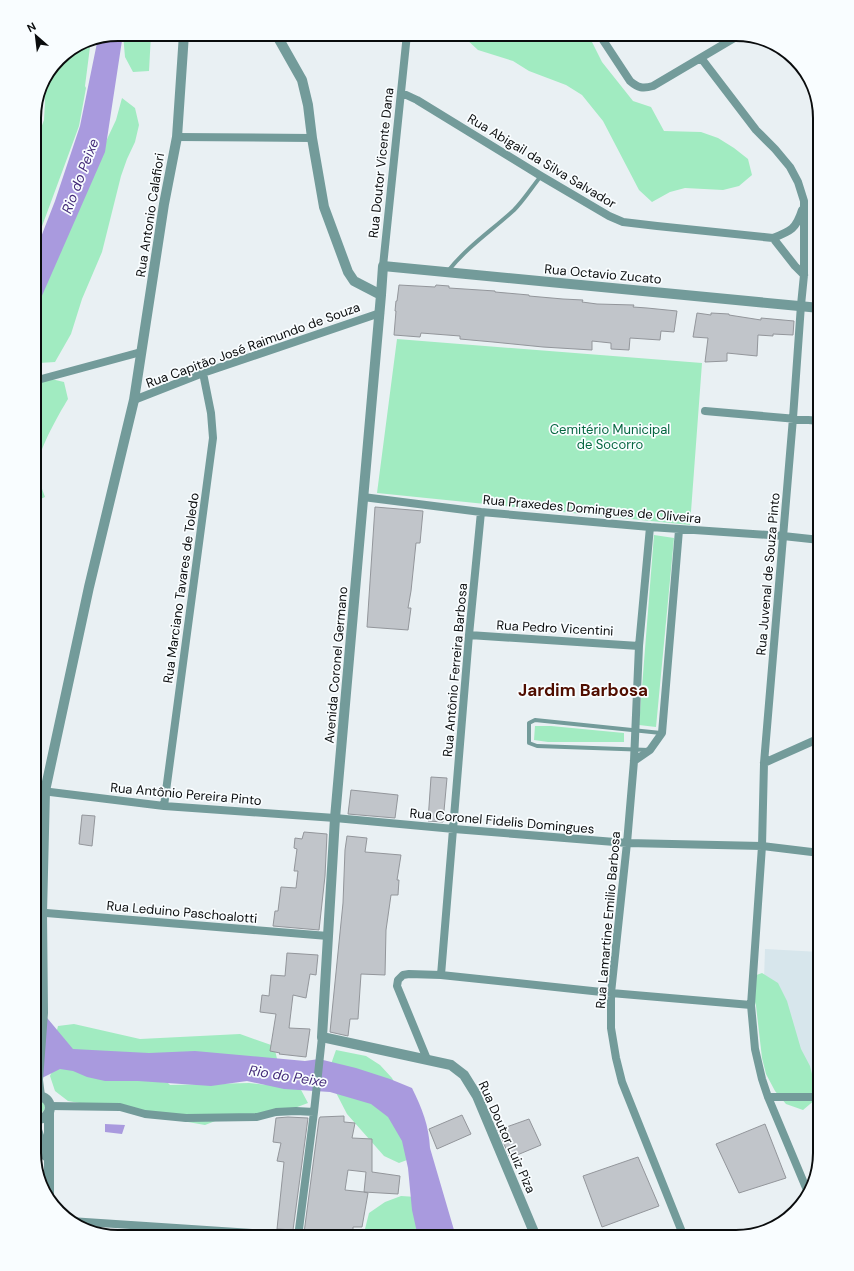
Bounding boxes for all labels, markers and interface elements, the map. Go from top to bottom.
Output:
north arrow [16,16,56,56]
text: N [24,19,38,35]
street label: Rua Doutor Vicente Dana [365,87,397,239]
street label: Rua Abigail da Silva Salvador [465,110,620,212]
water label: Rio do Peixe [57,136,103,216]
street label: Rua Antonio Calafiori [132,152,168,278]
street label: Rua Octavio Zucato [544,260,663,288]
street label: Rua Capitão José Raimundo de Souza [144,298,362,392]
park label: Cemitério Municipal de Socorro [550,421,670,453]
street label: Rua Marciano Tavares de Toledo [159,491,203,684]
street label: Rua Praxedes Domingues de Oliveira [482,491,702,527]
street label: Rua Juvenal de Souza Pinto [752,492,784,656]
street label: Rua Antônio Ferreira Barbosa [439,582,471,758]
street label: Avenida Coronel Germano [321,586,351,744]
street label: Rua Pedro Vicentini [496,616,614,640]
district label: Jardim Barbosa [518,679,648,701]
street label: Rua Antônio Pereira Pinto [110,779,263,809]
street label: Rua Coronel Fidelis Domingues [409,804,595,838]
street label: Rua Lamartine Emilio Barbosa [592,831,624,1009]
street label: Rua Leduino Paschoalotti [106,897,258,927]
water label: Rio do Peixe [248,1061,328,1091]
street label: Rua Doutor Luiz Piza [475,1078,539,1196]

